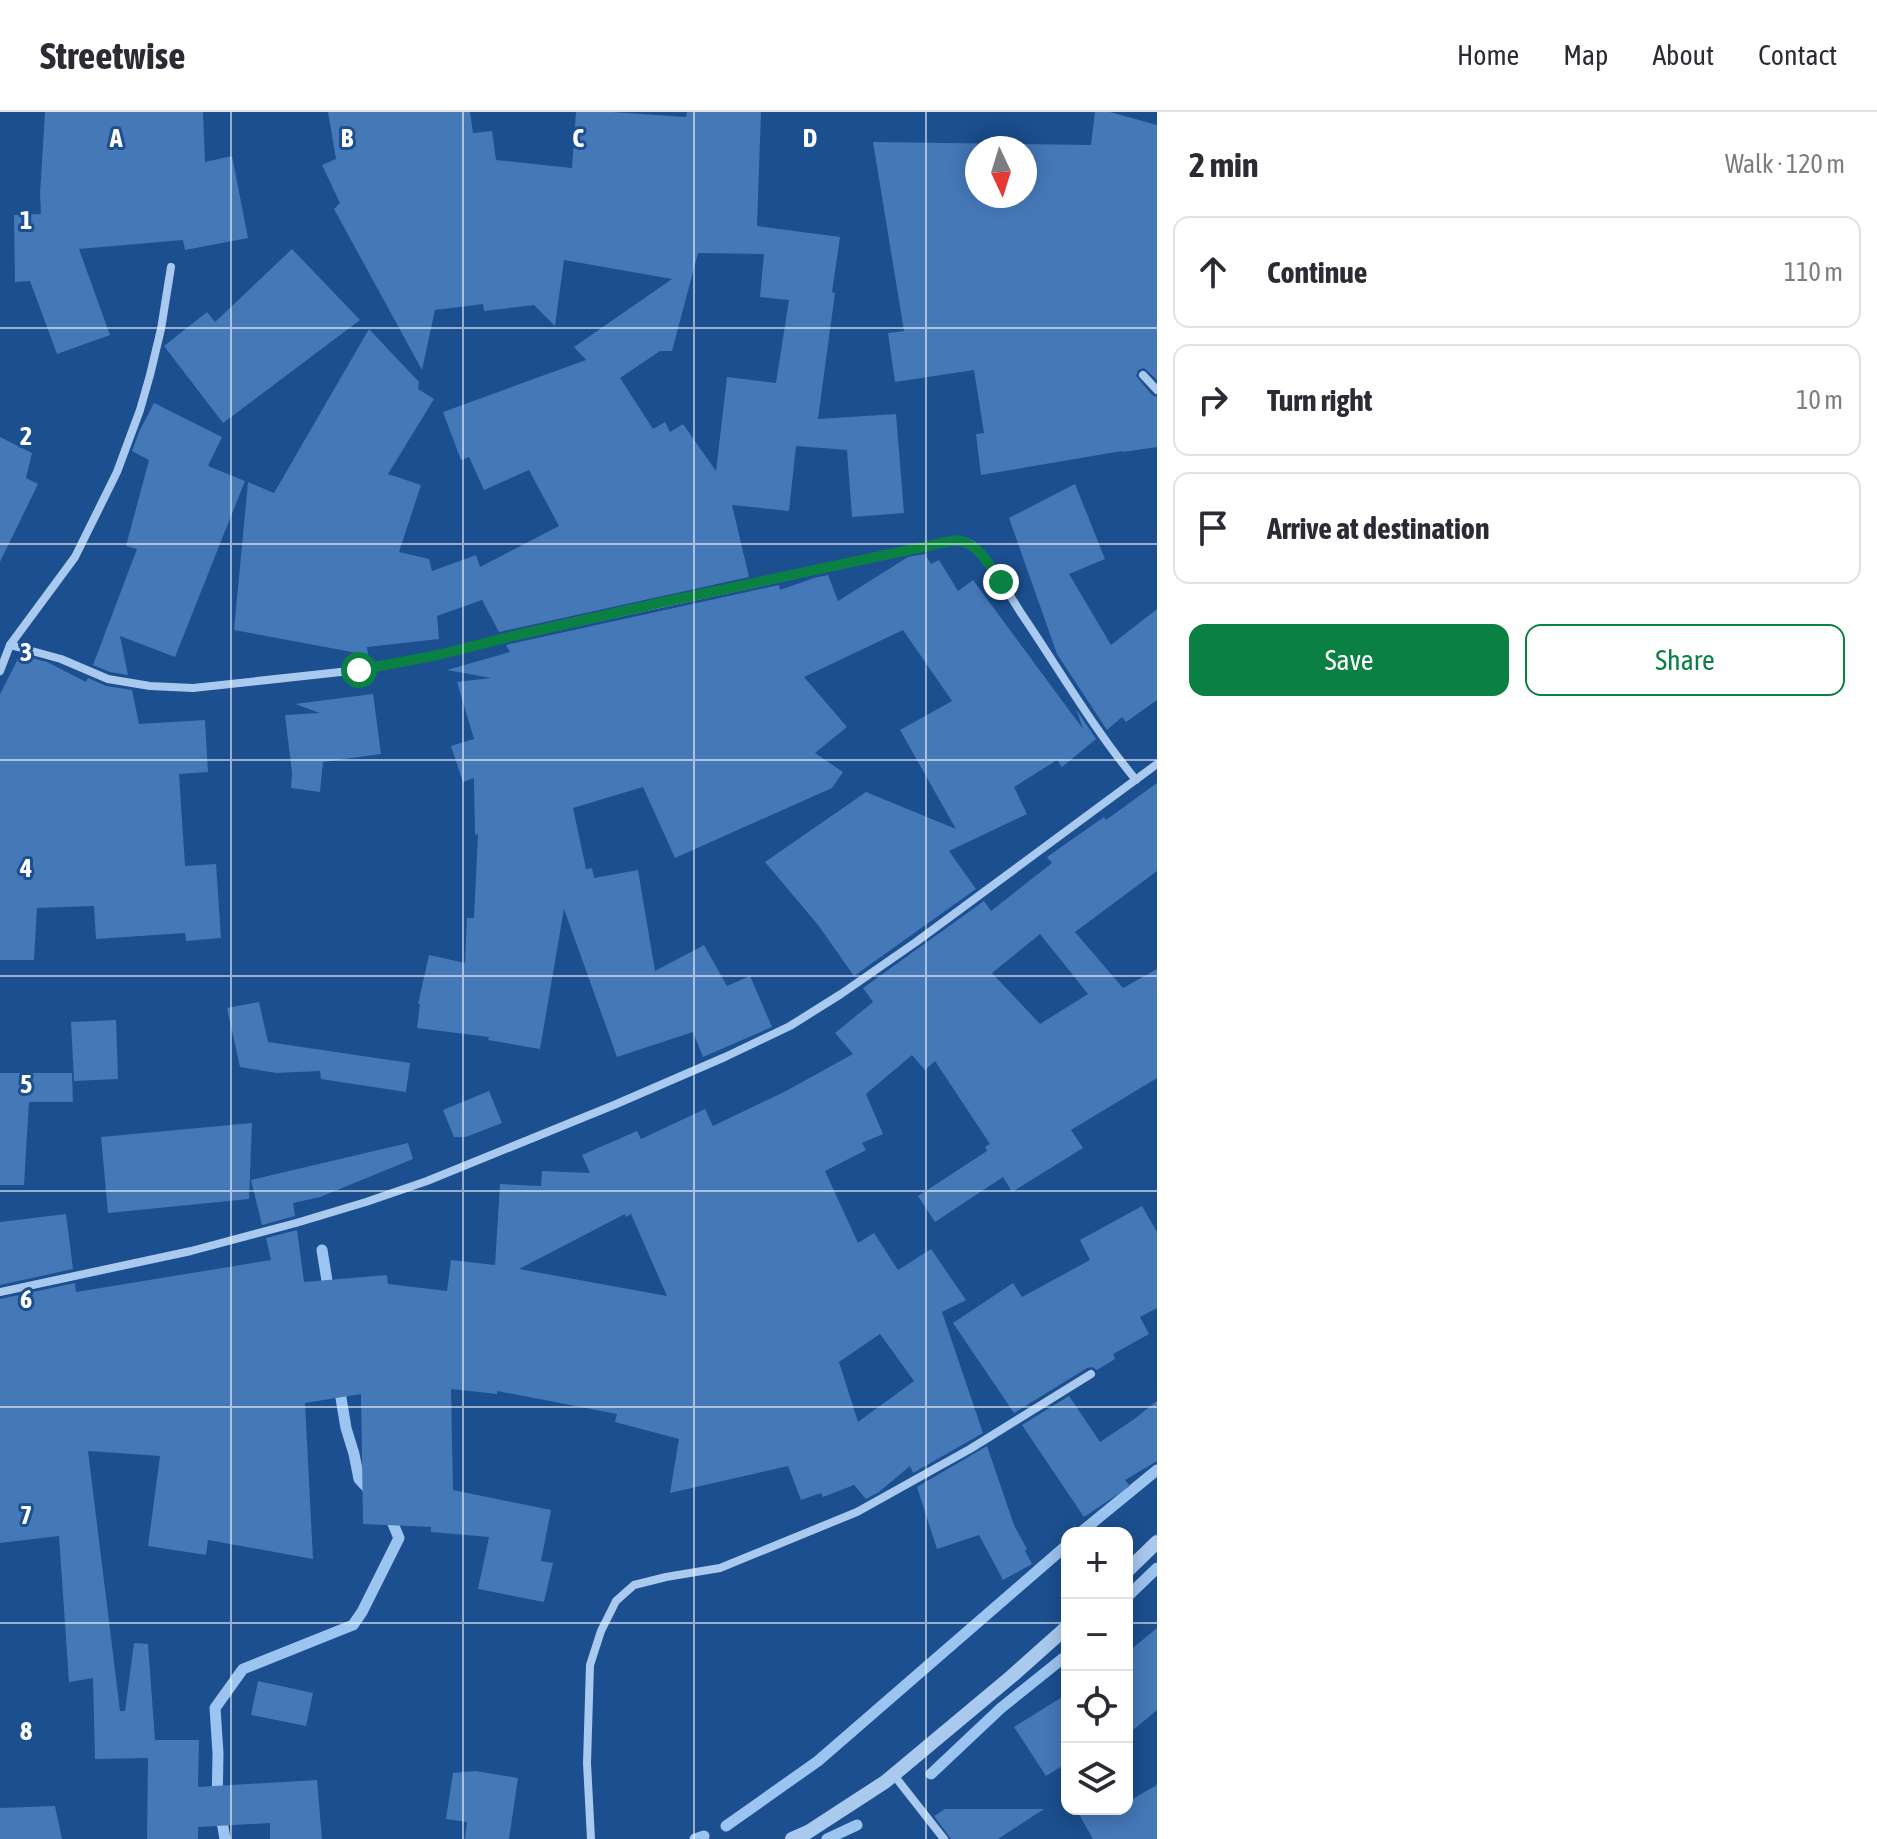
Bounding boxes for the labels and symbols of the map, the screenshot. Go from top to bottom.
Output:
text: A [109,123,123,153]
text: B [341,123,354,153]
text: C [572,123,584,153]
text: D [803,123,817,153]
north arrow [965,136,1037,208]
text: 1 [20,205,32,235]
text: 2 [20,421,32,451]
route end [983,564,1019,600]
text: 3 [20,637,32,667]
route start [341,652,377,688]
text: 4 [19,853,32,883]
text: 5 [20,1069,32,1099]
text: 6 [20,1284,32,1314]
text: 7 [20,1500,32,1530]
text: 8 [20,1716,32,1746]

